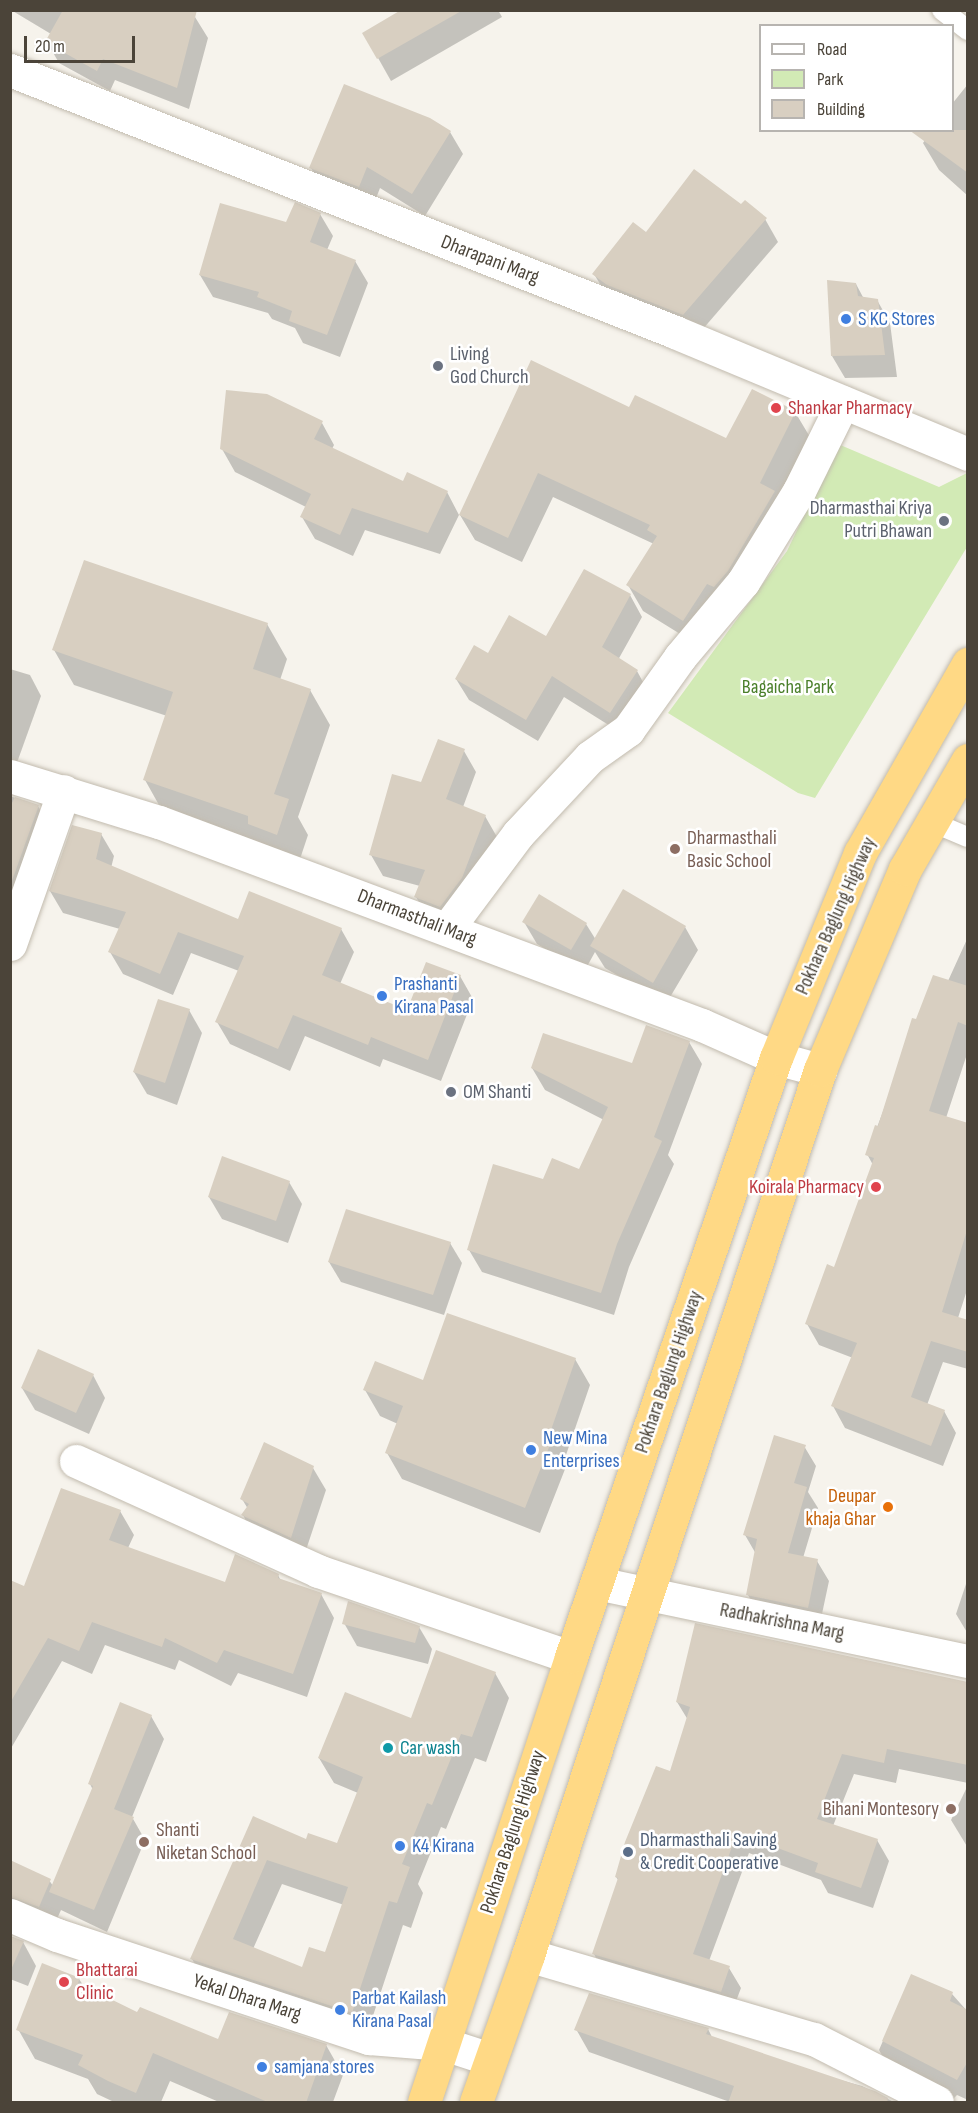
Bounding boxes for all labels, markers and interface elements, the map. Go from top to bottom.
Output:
scale bar [27,24,138,62]
legend [759,24,954,132]
text: 20 m [35,36,65,57]
text: Road [817,39,847,60]
text: Park [817,69,843,90]
text: Building [817,99,865,120]
street label: Dharapani Marg [437,230,543,290]
place label: S KC Stores [858,307,935,331]
marker: S KC Stores [839,312,853,326]
place label: Living God Church [450,342,528,389]
marker: Living God Church [431,359,445,373]
place label: Shankar Pharmacy [788,396,912,420]
marker: Shankar Pharmacy [769,401,783,415]
place label: Dharmasthai Kriya Putri Bhawan [810,497,932,544]
marker: Dharmasthai Kriya Putri Bhawan [937,514,951,528]
park label: Bagaicha Park [742,675,834,699]
place label: Dharmasthali Basic School [687,826,777,873]
street label: Pokhara Baglung Highway [790,833,882,999]
marker: Dharmasthali Basic School [668,842,682,856]
street label: Dharmasthali Marg [354,884,480,952]
place label: Prashanti Kirana Pasal [394,972,474,1019]
marker: Prashanti Kirana Pasal [375,989,389,1003]
place label: OM Shanti [463,1080,531,1104]
marker: OM Shanti [444,1085,458,1099]
place label: Koirala Pharmacy [749,1175,864,1199]
marker: Koirala Pharmacy [869,1180,883,1194]
street label: Pokhara Baglung Highway [630,1288,708,1456]
place label: New Mina Enterprises [543,1426,620,1473]
marker: New Mina Enterprises [524,1443,538,1457]
place label: Deupar khaja Ghar [806,1484,876,1531]
marker: Deupar khaja Ghar [881,1500,895,1514]
street label: Radhakrishna Marg [718,1598,846,1646]
place label: Car wash [400,1736,460,1760]
marker: Car wash [381,1741,395,1755]
street label: Pokhara Baglung Highway [475,1747,551,1917]
place label: Bihani Montesory [823,1797,939,1821]
marker: Bihani Montesory [944,1802,958,1816]
place label: Shanti Niketan School [156,1818,256,1865]
place label: Dharmasthali Saving & Credit Cooperative [640,1828,779,1875]
place label: K4 Kirana [412,1834,475,1858]
marker: Shanti Niketan School [137,1835,151,1849]
marker: K4 Kirana [393,1839,407,1853]
marker: Dharmasthali Saving & Credit Cooperative [621,1845,635,1859]
place label: Bhattarai Clinic [76,1958,138,2005]
street label: Yekal Dhara Marg [190,1969,304,2027]
marker: Bhattarai Clinic [57,1975,71,1989]
place label: Parbat Kailash Kirana Pasal [352,1986,446,2033]
marker: Parbat Kailash Kirana Pasal [333,2003,347,2017]
place label: samjana stores [274,2055,374,2079]
marker: samjana stores [255,2060,269,2074]

